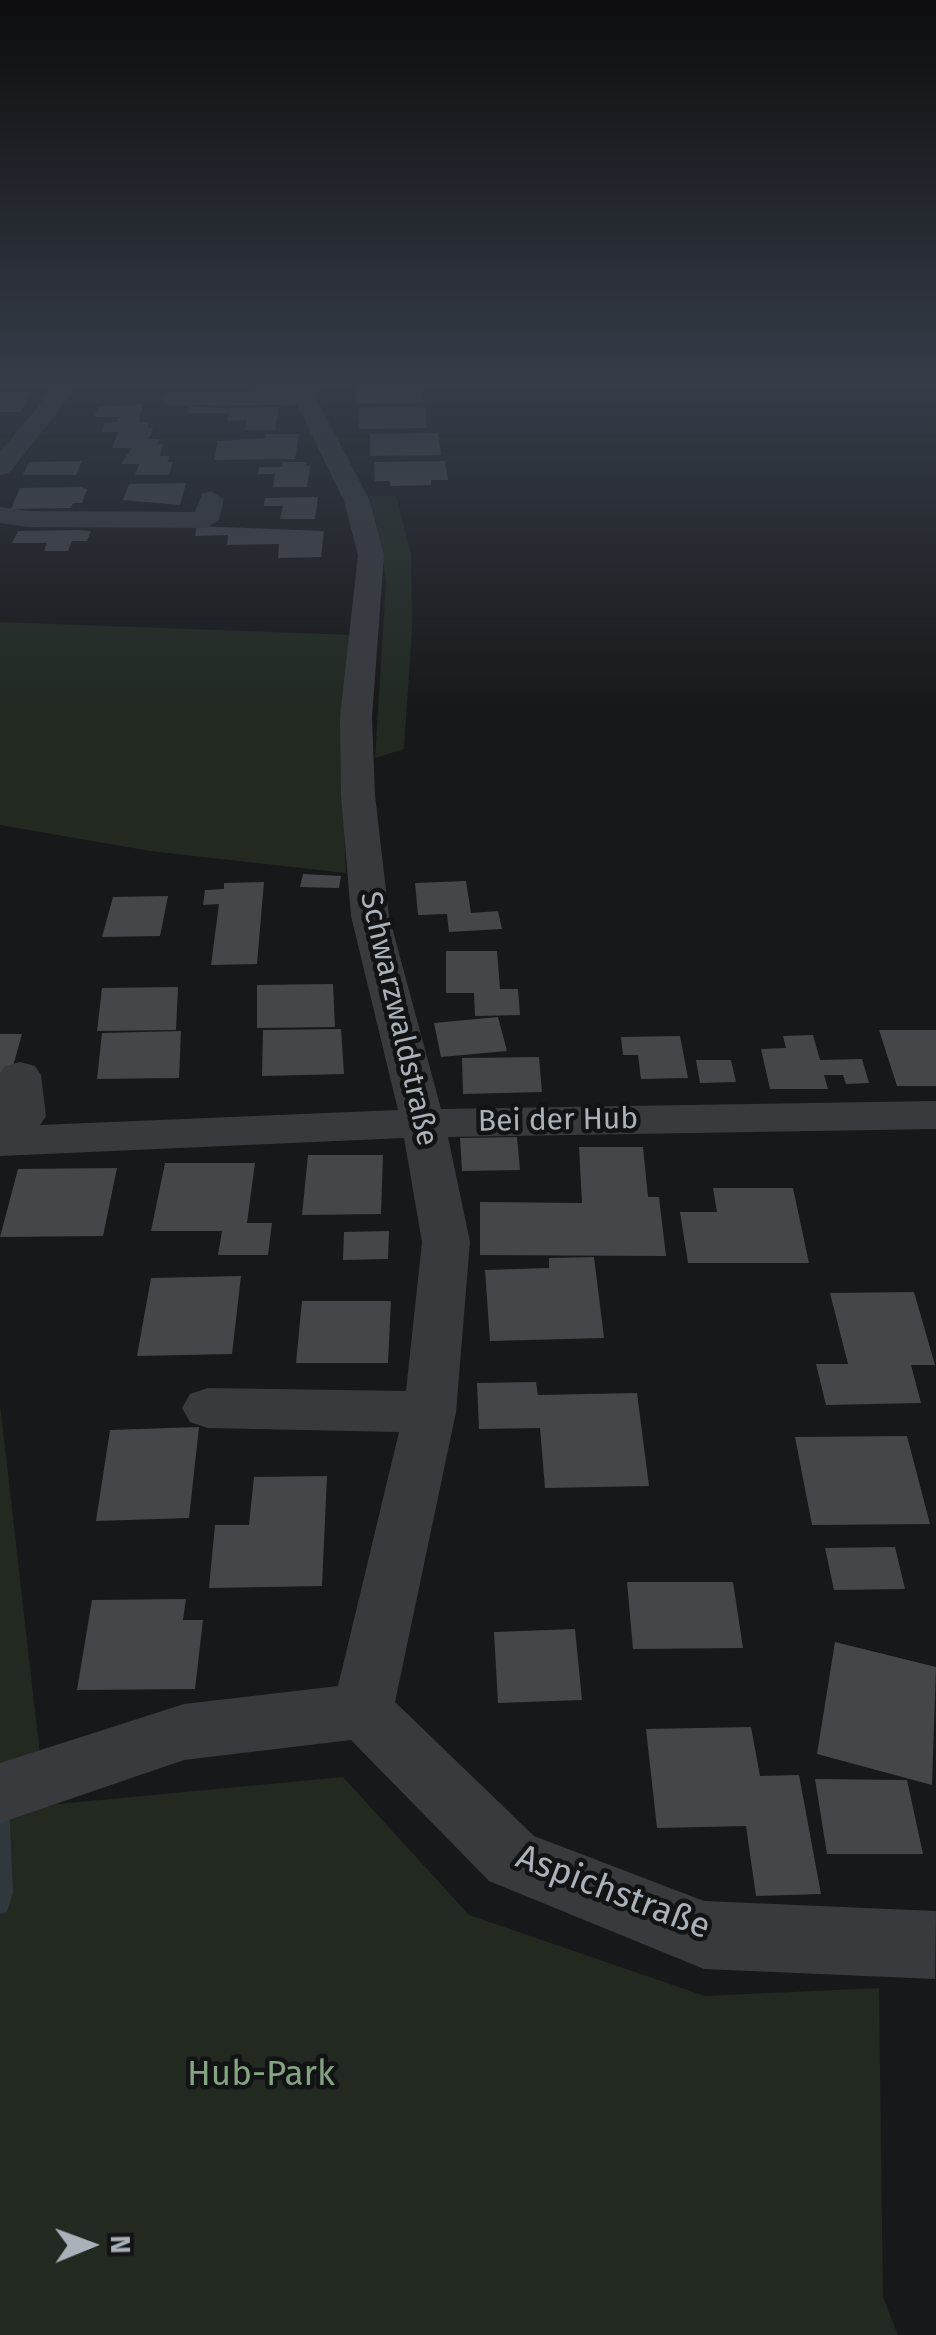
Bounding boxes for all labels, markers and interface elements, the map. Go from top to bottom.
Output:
street label: Schwarzwaldstraße [351,888,445,1150]
street label: Bei der Hub [477,1102,639,1140]
street label: Aspichstraße [510,1837,716,1949]
park label: Hub-Park [187,2054,335,2096]
north arrow [40,2195,140,2295]
text: N [104,2235,137,2254]

